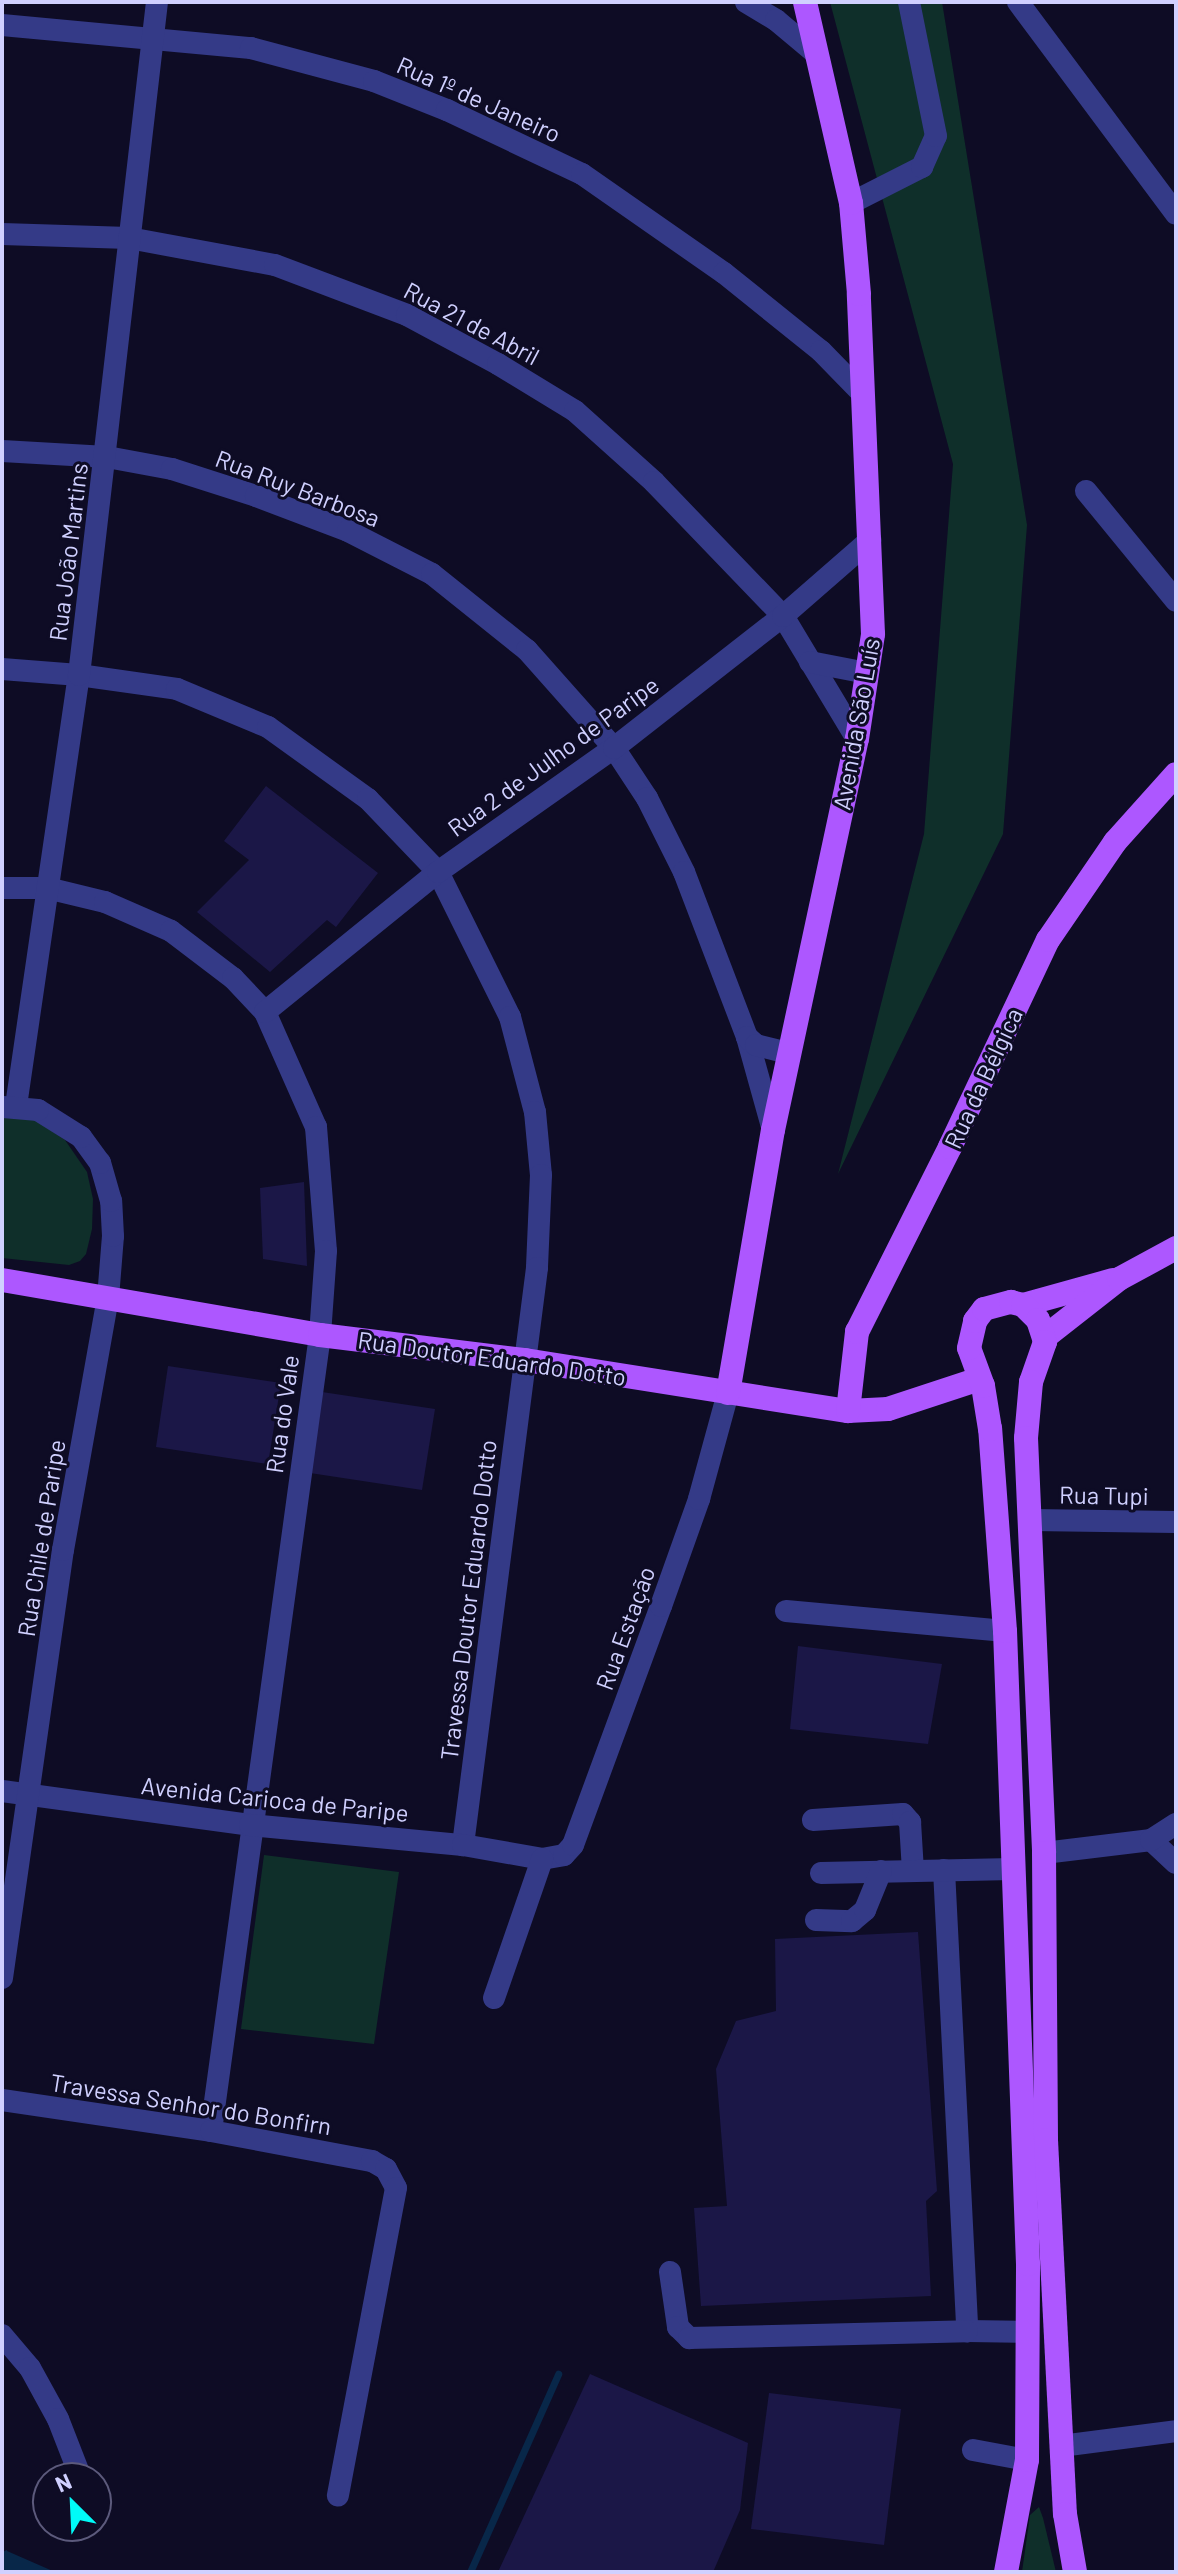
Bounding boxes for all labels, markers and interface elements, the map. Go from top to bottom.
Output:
street label: Rua 1º de Janeiro [393,50,565,148]
street label: Rua 21 de Abril [399,275,545,371]
street label: Rua Ruy Barbosa [212,443,384,533]
street label: Rua João Martins [43,461,93,643]
street label: Avenida São Luís [827,636,885,812]
street label: Rua 2 de Julho de Paripe [442,670,664,842]
street label: Rua da Bélgica [938,1003,1028,1153]
street label: Rua Doutor Eduardo Dotto [356,1325,628,1391]
street label: Rua do Vale [259,1353,305,1475]
street label: Rua Chile de Paripe [11,1437,71,1639]
street label: Travessa Doutor Eduardo Dotto [434,1438,502,1762]
street label: Rua Tupi [1059,1480,1149,1510]
street label: Rua Estação [589,1562,661,1694]
street label: Avenida Carioca de Paripe [140,1771,410,1827]
street label: Travessa Senhor do Bonfirn [48,2068,334,2140]
north arrow [32,2462,112,2542]
text: N [51,2467,75,2497]

